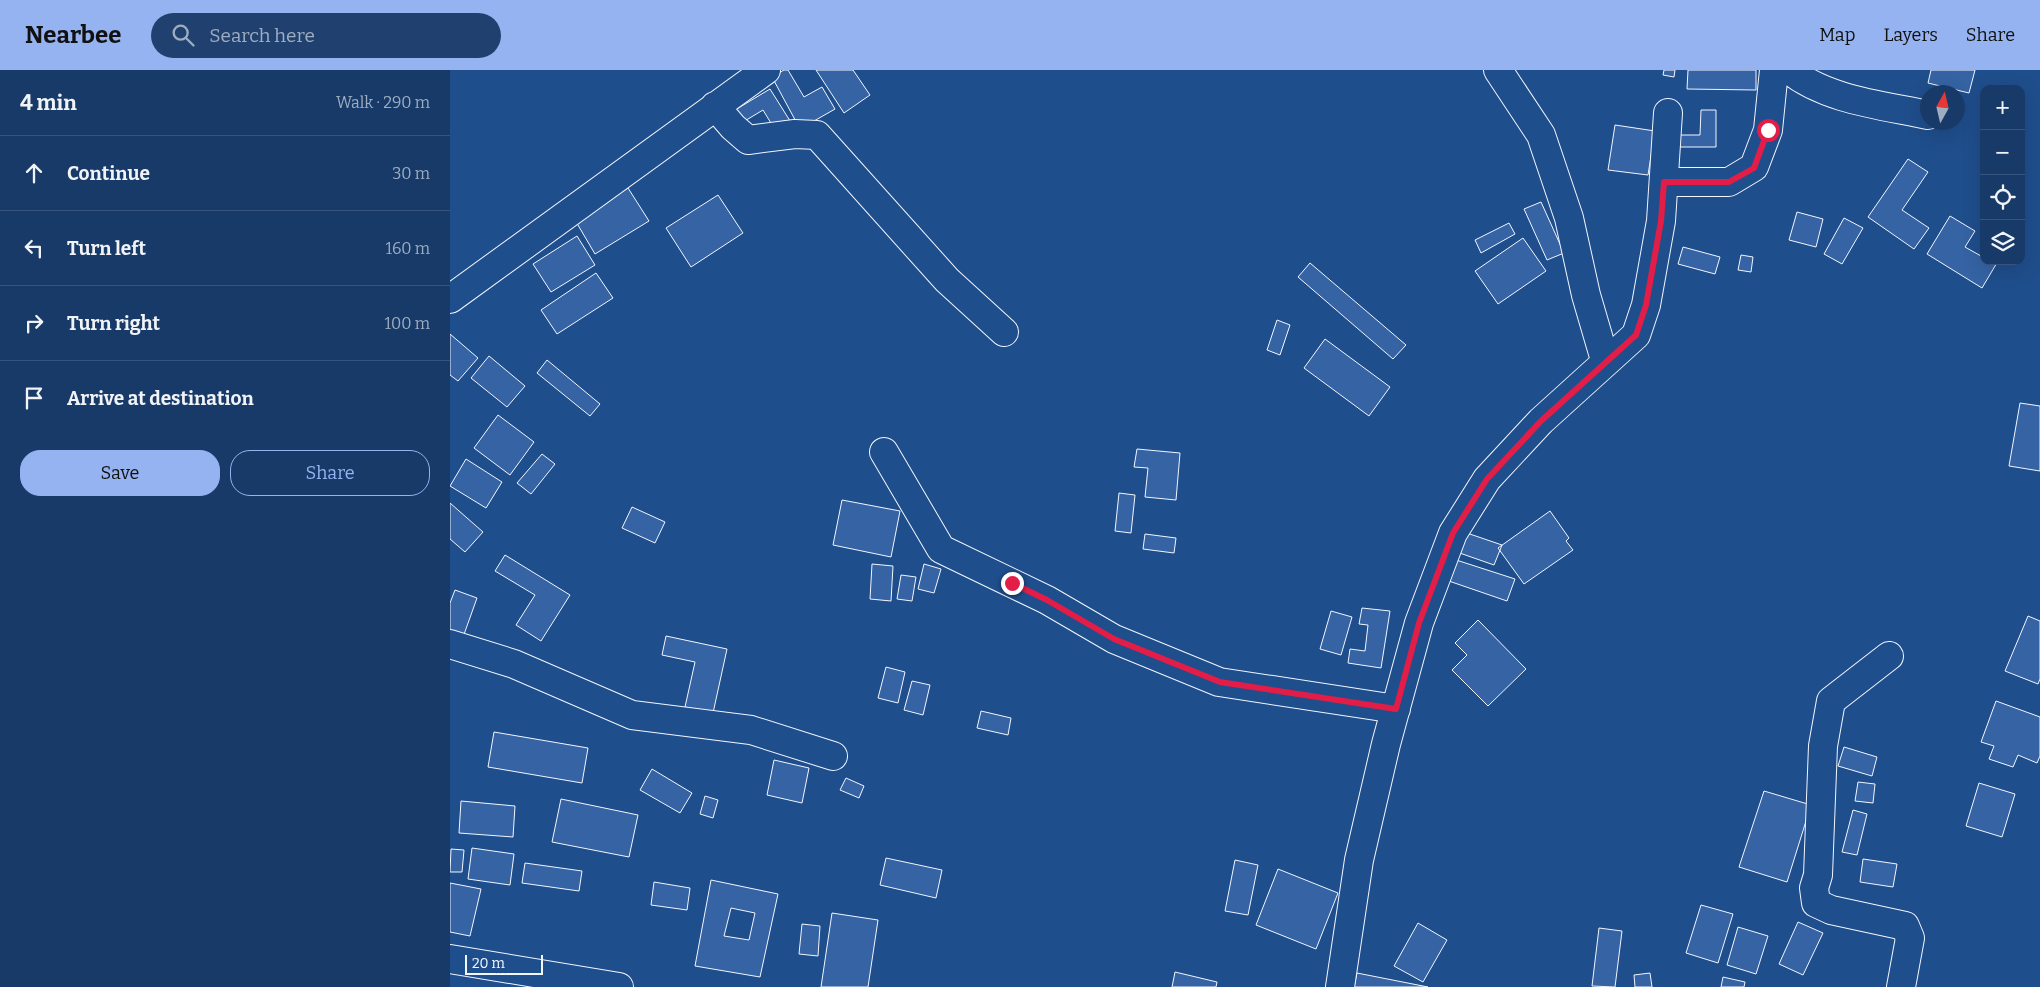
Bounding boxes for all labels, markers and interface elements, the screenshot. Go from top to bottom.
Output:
search box [151,13,501,58]
text: Nearbee [25,21,121,49]
icon: search [169,21,197,49]
text: Search here [209,24,315,47]
text: Map [1819,24,1855,46]
text: Layers [1883,24,1938,46]
text: Share [1966,24,2015,46]
north arrow [1920,85,1965,130]
map controls [1980,85,2025,265]
button: + [1980,85,2025,130]
text: 4 min [20,90,77,116]
text: Walk · 290 m [336,93,430,112]
route start [1757,119,1780,142]
button: − [1980,130,2025,175]
icon: ahead [20,159,48,187]
text: Continue [67,162,150,185]
text: 30 m [392,164,430,183]
button: locate [1980,175,2025,220]
button: layers [1980,220,2025,265]
icon: left [20,234,48,262]
text: Turn left [67,237,146,260]
text: 160 m [385,239,430,258]
icon: right [20,309,48,337]
text: Turn right [67,312,160,335]
text: 100 m [385,314,430,333]
icon: arrive [20,384,48,412]
text: Arrive at destination [67,387,254,410]
button: Save [20,450,220,496]
button: Share [230,450,430,496]
route end [1001,572,1024,595]
scale bar [465,952,542,975]
text: 20 m [472,955,505,972]

